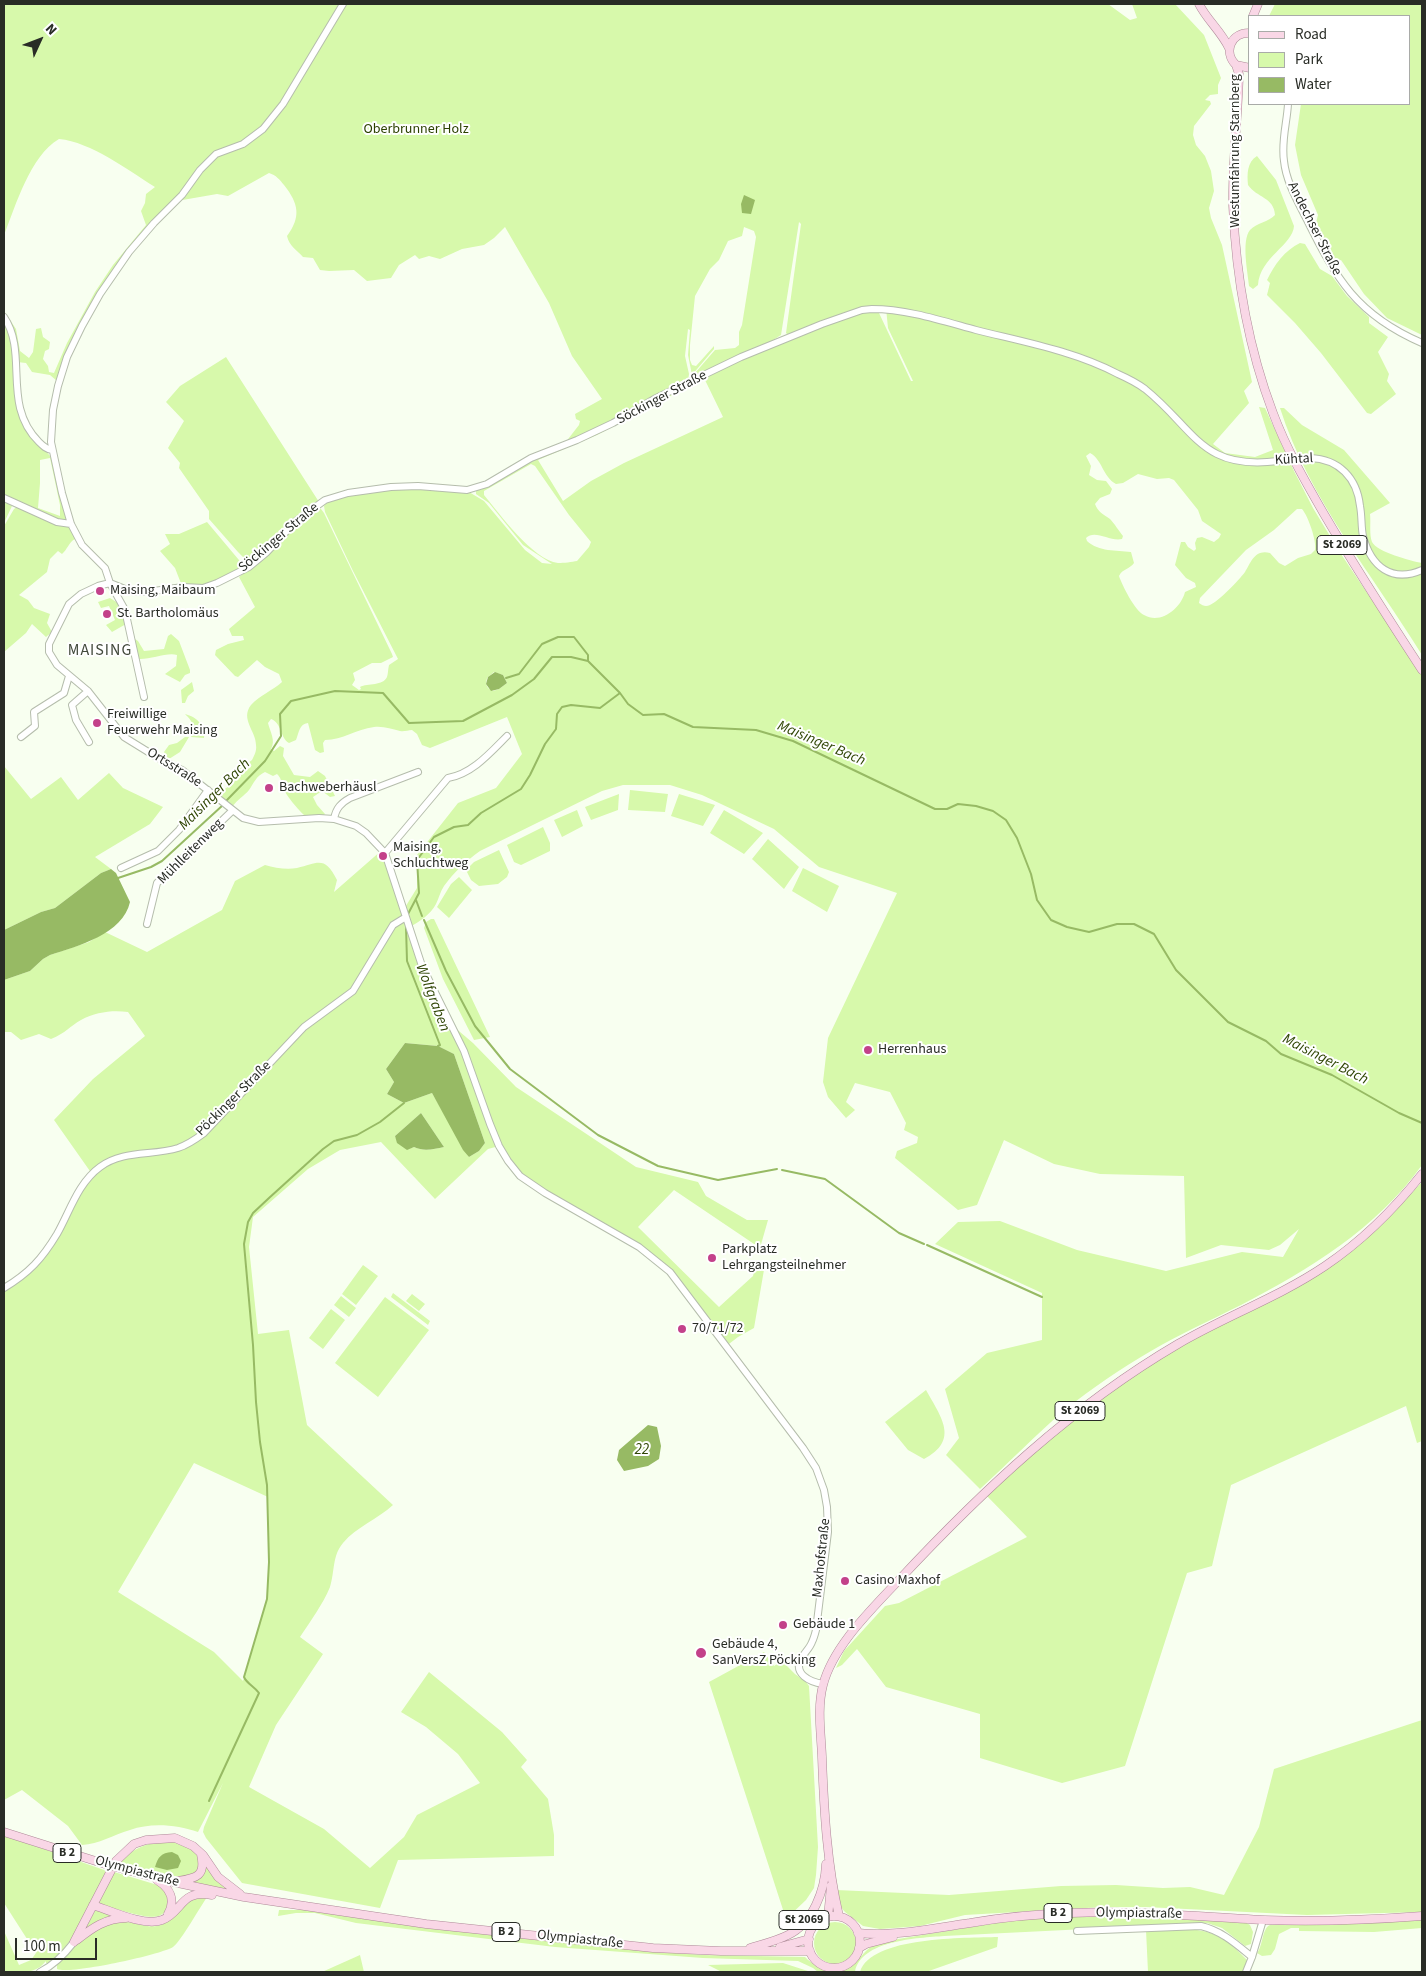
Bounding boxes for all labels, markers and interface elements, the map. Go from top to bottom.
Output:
north arrow [15,15,65,65]
legend [1248,15,1411,105]
text: N [40,20,61,40]
text: Road [1295,24,1327,45]
text: Park [1295,49,1323,70]
street label: Westumfahrung Starnberg [1228,74,1244,228]
text: Water [1295,74,1331,95]
park label: Oberbrunner Holz [363,122,469,138]
street label: Andechser Straße [1283,179,1345,279]
street label: Söckinger Straße [614,367,710,429]
street label: Kühtal [1274,451,1314,469]
street label: Söckinger Straße [236,500,322,576]
road number: St 2069 [1317,536,1367,554]
place label: Maising, Maibaum [110,583,215,599]
marker: Maising, Maibaum [94,585,106,597]
place label: St. Bartholomäus [117,606,219,622]
marker: St. Bartholomäus [101,608,113,620]
district label: MAISING [67,641,133,661]
place label: Freiwillige Feuerwehr Maising [107,707,217,740]
marker: Freiwillige Feuerwehr Maising [91,717,103,729]
water label: Maisinger Bach [774,717,868,771]
street label: Ortsstraße [143,745,205,791]
water label: Maisinger Bach [175,755,255,835]
place label: Bachweberhäusl [279,780,377,796]
marker: Bachweberhäusl [263,782,275,794]
street label: Mühlleitenweg [155,816,227,888]
place label: Maising, Schluchtweg [393,840,468,872]
marker: Maising, Schluchtweg [377,850,389,862]
water label: Wolfgraben [411,962,453,1034]
water label: Maisinger Bach [1279,1031,1371,1089]
place label: Herrenhaus [878,1042,946,1058]
marker: Herrenhaus [862,1044,874,1056]
street label: Pöckinger Straße [193,1058,275,1140]
place label: Parkplatz Lehrgangsteilnehmer [722,1242,846,1274]
marker: Parkplatz Lehrgangsteilnehmer [706,1252,718,1264]
place label: 70/71/72 [692,1321,744,1337]
marker: 70/71/72 [676,1323,688,1335]
road number: St 2069 [1055,1402,1105,1420]
water label: 22 [635,1442,649,1460]
street label: Maxhofstraße [809,1518,835,1598]
place label: Casino Maxhof [855,1573,940,1589]
marker: Casino Maxhof [839,1575,851,1587]
place label: Gebäude 1 [793,1617,855,1633]
marker: Gebäude 1 [777,1619,789,1631]
place label: Gebäude 4, SanVersZ Pöcking [712,1637,816,1670]
marker: Gebäude 4, SanVersZ Pöcking [694,1646,708,1660]
road number: B 2 [53,1844,81,1862]
street label: Olympiastraße [93,1853,181,1891]
road number: B 2 [1044,1904,1072,1922]
street label: Olympiastraße [1096,1905,1182,1923]
road number: St 2069 [779,1910,829,1930]
road number: B 2 [492,1922,520,1941]
street label: Olympiastraße [536,1927,624,1953]
scale bar [18,1928,100,1960]
text: 100 m [23,1936,61,1957]

